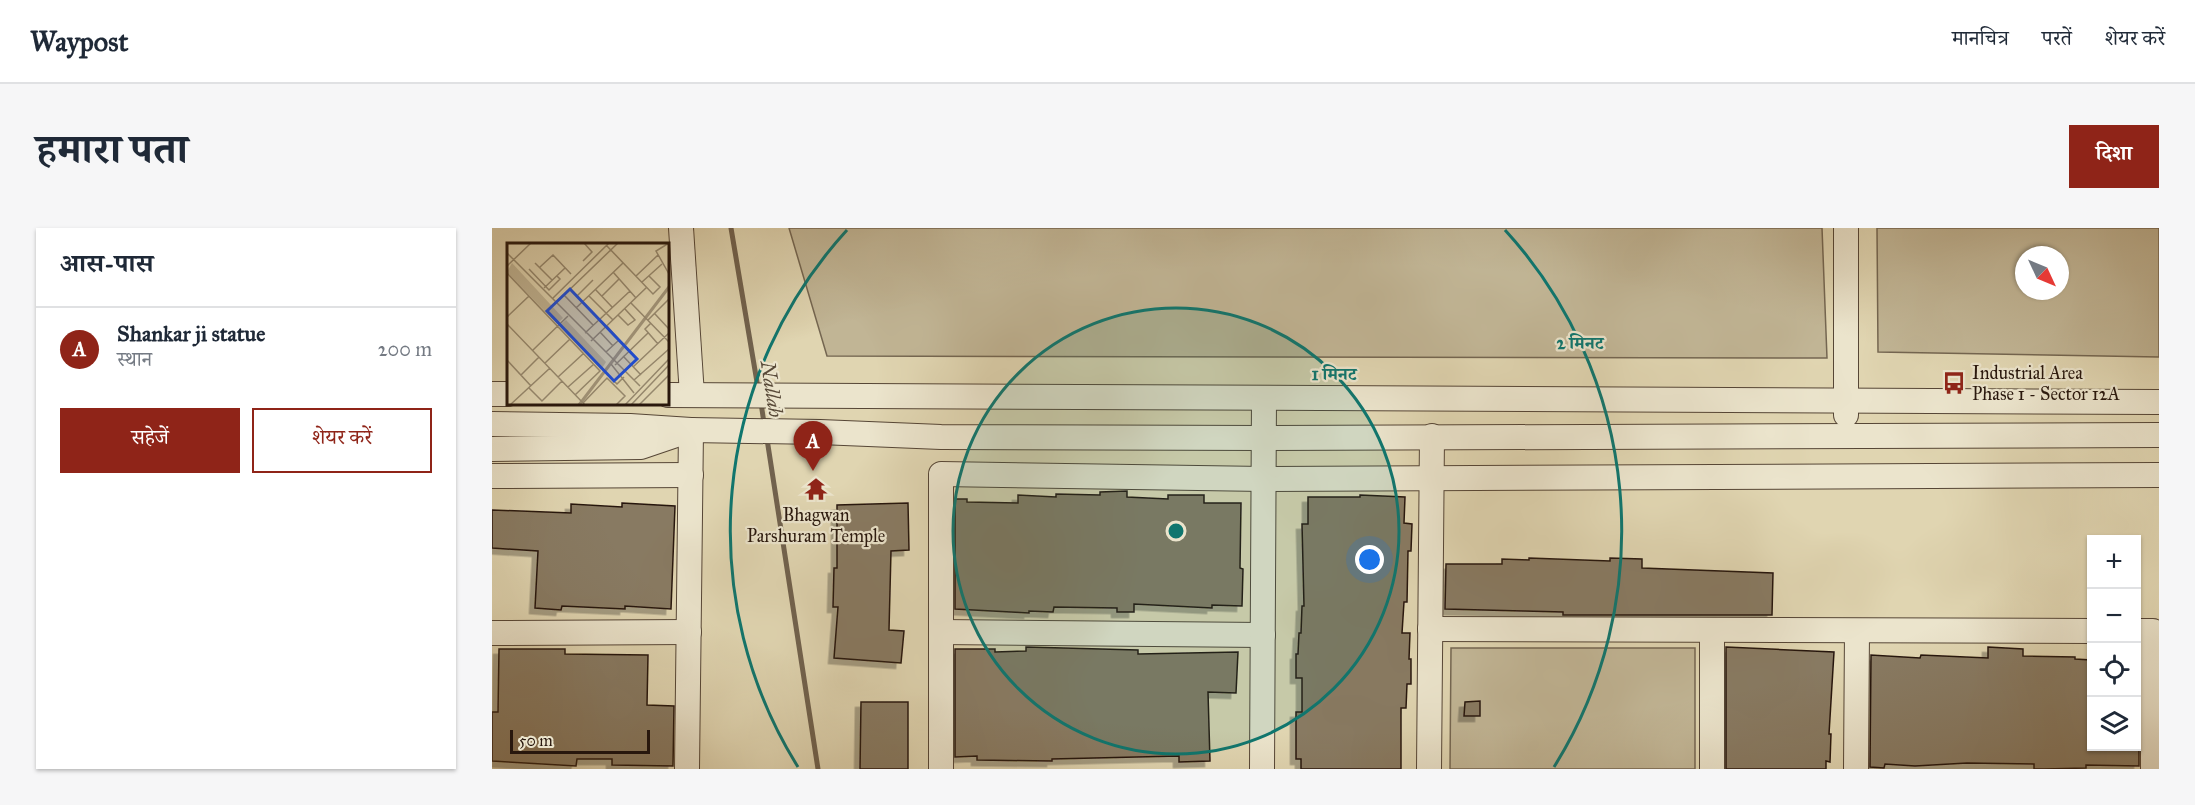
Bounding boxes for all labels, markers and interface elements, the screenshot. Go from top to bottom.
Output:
text: Waypost [30,24,128,59]
text: मानचित्र [1952,25,2009,51]
text: परतें [2042,25,2072,51]
text: शेयर करें [2105,25,2165,51]
text: हमारा पता [36,123,188,175]
button: दिशा [2069,125,2159,188]
inset map [507,243,669,405]
north arrow [2015,246,2069,300]
text: आस-पास [60,247,153,279]
text: Shankar ji statue [117,320,266,347]
text: 2 मिनट [1557,332,1605,354]
text: A [73,337,86,361]
text: 200 m [378,337,432,361]
text: स्थान [117,347,152,371]
water label: Nallah [756,358,788,419]
place label: Industrial Area Phase 1 - Sector 12A [1972,362,2120,405]
text: 1 मिनट [1311,363,1358,385]
bus stop icon: Industrial Area Phase 1 - Sector 12A [1941,370,1967,396]
button: सहेजें [60,408,240,473]
button: शेयर करें [252,408,432,473]
pin: A [794,422,832,471]
temple icon: Bhagwan Parshuram Temple [803,476,829,502]
place label: Bhagwan Parshuram Temple [747,504,885,547]
centre of rings [1166,521,1186,541]
map controls [2087,535,2141,751]
button: + [2087,535,2141,589]
your location [1355,545,1384,574]
button: − [2087,589,2141,643]
button: locate [2087,643,2141,697]
button: layers [2087,697,2141,751]
scale bar [510,727,650,754]
text: 50 m [519,731,553,750]

